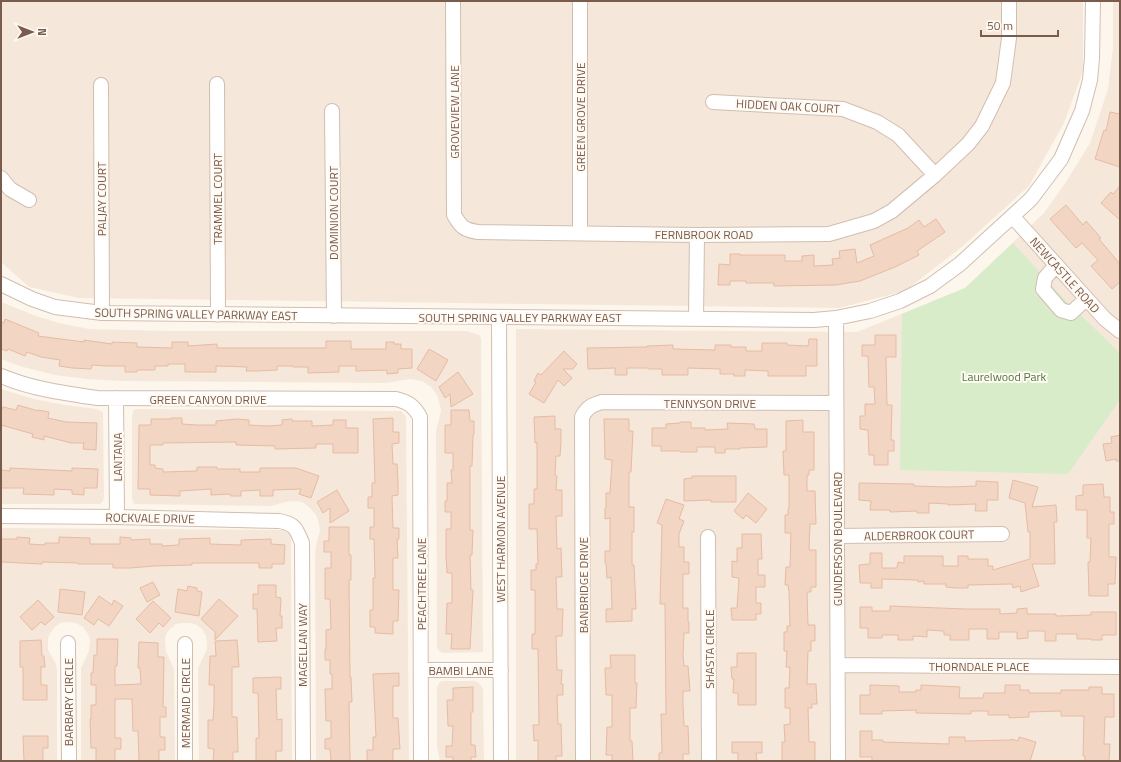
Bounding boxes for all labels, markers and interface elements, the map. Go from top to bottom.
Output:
north arrow [12,12,52,52]
scale bar [981,12,1058,38]
text: 50 m [987,16,1013,35]
text: N [34,28,50,36]
street label: GREEN GROVE DRIVE [571,62,590,172]
street label: GROVEVIEW LANE [445,65,464,159]
street label: HIDDEN OAK COURT [736,94,841,118]
street label: TRAMMEL COURT [208,153,227,245]
street label: PALJAY COURT [92,161,111,236]
street label: DOMINION COURT [324,165,343,260]
street label: FERNBROOK ROAD [655,225,754,244]
street label: NEWCASTLE ROAD [1026,233,1105,318]
street label: SOUTH SPRING VALLEY PARKWAY EAST [94,303,298,325]
street label: SOUTH SPRING VALLEY PARKWAY EAST [418,308,622,327]
park label: Laurelwood Park [962,367,1047,386]
street label: GREEN CANYON DRIVE [149,390,267,409]
street label: TENNYSON DRIVE [664,394,757,413]
street label: LANTANA [108,432,127,482]
street label: GUNDERSON BOULEVARD [828,471,847,606]
street label: WEST HARMON AVENUE [491,475,510,603]
street label: ROCKVALE DRIVE [105,508,195,528]
street label: ALDERBROOK COURT [864,525,975,545]
street label: BANBRIDGE DRIVE [574,536,593,633]
street label: PEACHTREE LANE [412,537,431,630]
street label: MAGELLAN WAY [293,603,312,687]
street label: SHASTA CIRCLE [700,609,719,689]
street label: MERMAID CIRCLE [176,657,195,748]
street label: THORNDALE PLACE [929,657,1030,676]
street label: BARBARY CIRCLE [59,658,78,746]
street label: BAMBI LANE [428,661,494,680]

